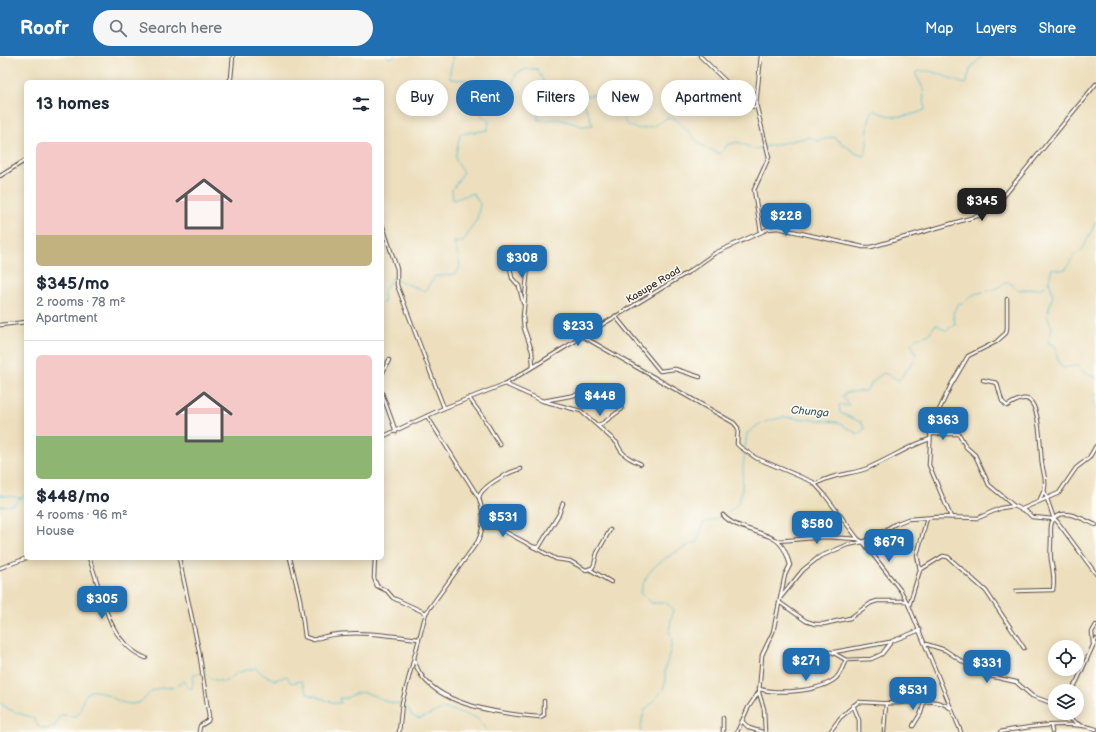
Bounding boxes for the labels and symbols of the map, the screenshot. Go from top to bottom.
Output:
pin: $345 [958,188,1006,222]
pin: $228 [762,203,810,237]
pin: $308 [498,245,546,279]
street label: Kasupe Road [624,264,683,306]
pin: $233 [554,313,602,347]
pin: $448 [576,383,624,417]
water label: Chunga [790,403,830,420]
pin: $363 [919,407,967,441]
pin: $531 [479,504,527,538]
pin: $580 [793,511,841,545]
pin: $679 [865,529,913,563]
pin: $305 [78,586,126,620]
pin: $271 [782,648,830,682]
pin: $331 [963,650,1011,684]
pin: $531 [889,677,937,711]

